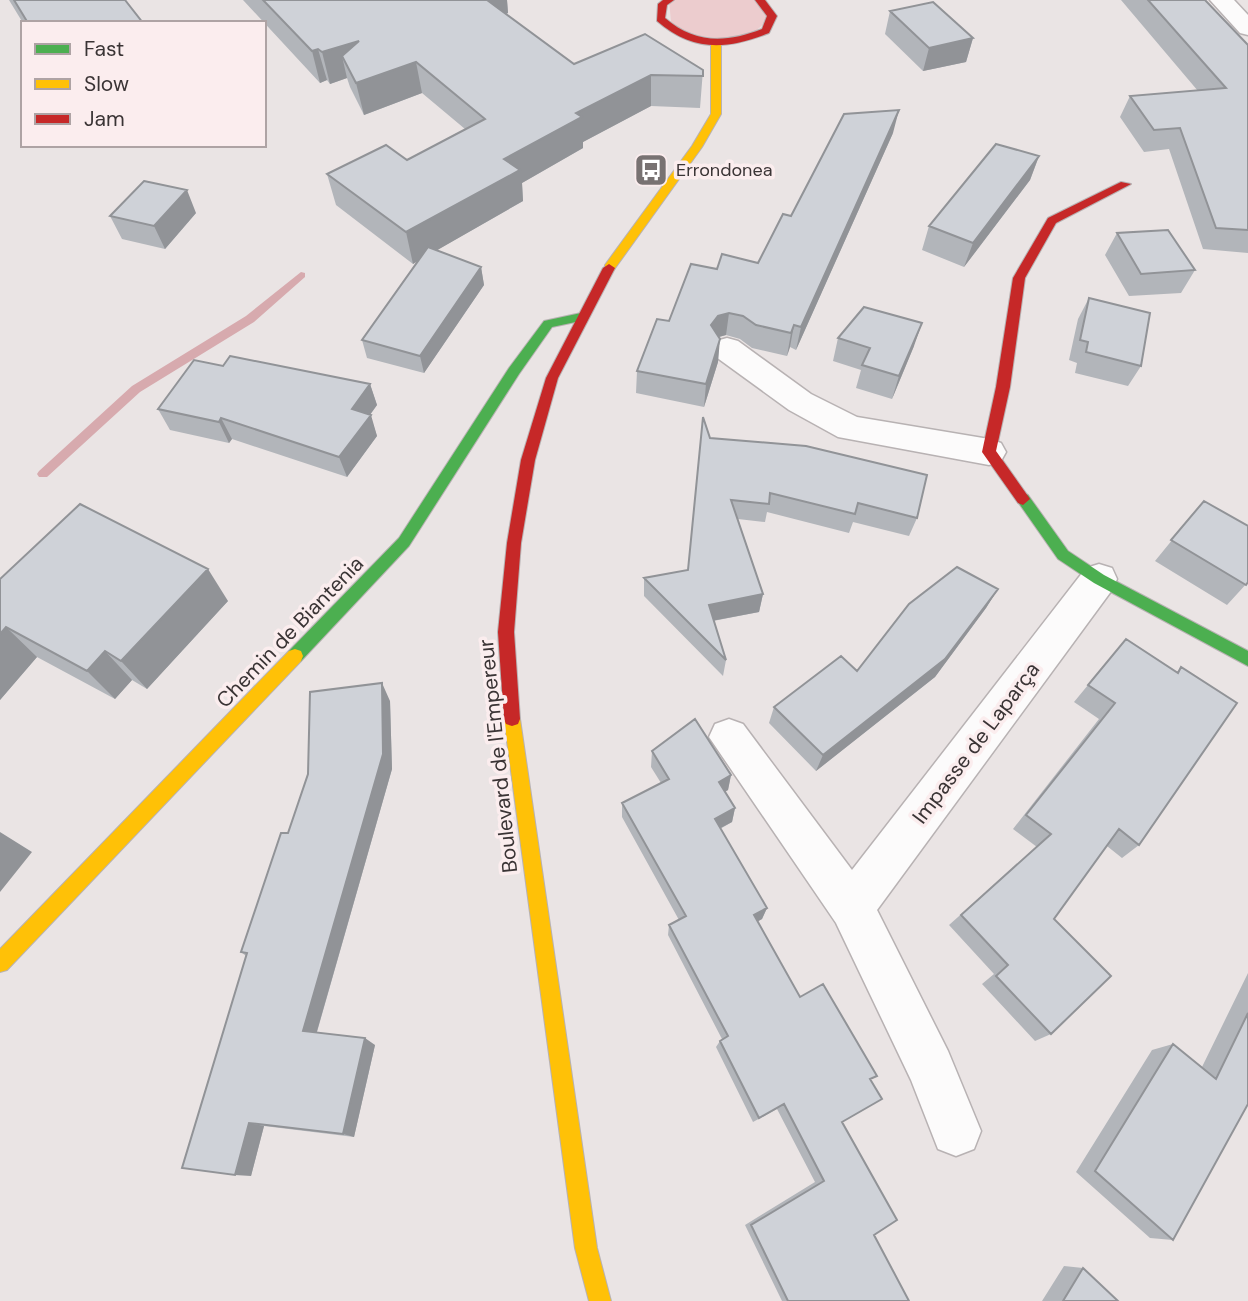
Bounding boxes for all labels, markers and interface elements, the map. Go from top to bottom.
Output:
legend [21,21,266,147]
text: Fast [84,35,124,63]
text: Slow [84,70,129,98]
text: Jam [84,105,125,133]
bus stop icon: Errondonea [632,151,670,189]
place label: Errondonea [676,158,772,182]
street label: Chemin de Biantenia [210,550,370,714]
street label: Boulevard de l'Empereur [472,638,524,874]
street label: Impasse de Laparça [906,657,1046,829]

